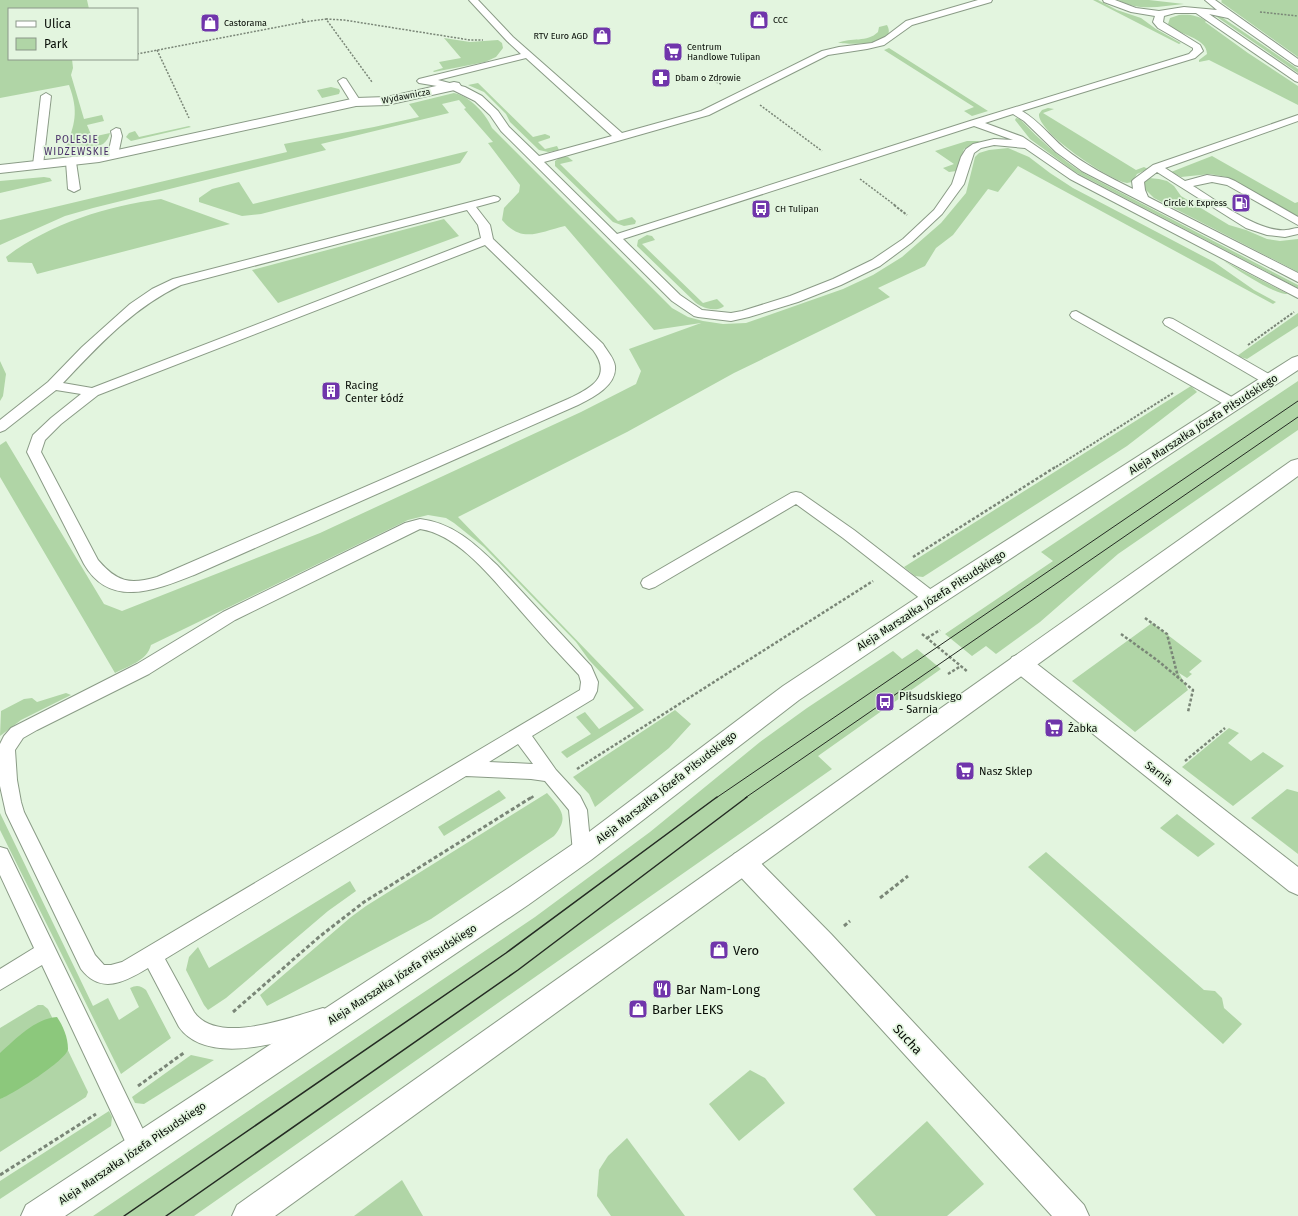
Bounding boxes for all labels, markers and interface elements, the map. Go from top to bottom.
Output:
legend [8,8,138,60]
shop icon: CCC [748,9,770,31]
shop icon: Castorama [199,12,221,34]
place label: CCC [773,15,788,25]
text: Ulica [44,17,71,31]
place label: Castorama [224,18,267,28]
shop icon: RTV Euro AGD [591,25,613,47]
place label: RTV Euro AGD [533,31,588,41]
text: Park [44,37,68,51]
supermarket icon: Centrum Handlowe Tulipan [662,41,684,63]
place label: Centrum Handlowe Tulipan [687,42,760,62]
pharmacy icon: Dbam o Zdrowie [650,67,672,89]
place label: Dbam o Zdrowie [675,73,741,83]
street label: Wydawnicza [381,86,431,106]
district label: POLESIE WIDZEWSKIE [44,134,110,158]
fuel station icon: Circle K Express [1230,192,1252,214]
bus stop icon: CH Tulipan [750,198,772,220]
place label: Circle K Express [1163,198,1227,208]
place label: CH Tulipan [775,204,819,214]
street label: Aleja Marszałka Józefa Piłsudskiego [1126,371,1280,478]
place label: Racing Center Łódź [345,379,404,405]
building icon: Racing Center Łódź [320,380,342,402]
street label: Aleja Marszałka Józefa Piłsudskiego [854,547,1008,654]
place label: Piłsudskiego - Sarnia [899,690,962,716]
bus stop icon: Piłsudskiego - Sarnia [874,691,896,713]
supermarket icon: Żabka [1043,717,1065,739]
place label: Żabka [1068,721,1098,735]
street label: Aleja Marszałka Józefa Piłsudskiego [593,728,739,846]
street label: Sarnia [1142,758,1175,788]
supermarket icon: Nasz Sklep [954,760,976,782]
place label: Nasz Sklep [979,765,1033,778]
street label: Aleja Marszałka Józefa Piłsudskiego [325,921,479,1028]
shop icon: Vero [708,939,730,961]
place label: Vero [733,943,759,958]
restaurant icon: Bar Nam-Long [651,978,673,1000]
place label: Bar Nam-Long [676,982,760,997]
shop icon: Barber LEKS [627,998,649,1020]
place label: Barber LEKS [652,1002,723,1017]
street label: Sucha [890,1021,925,1057]
street label: Aleja Marszałka Józefa Piłsudskiego [56,1099,209,1208]

